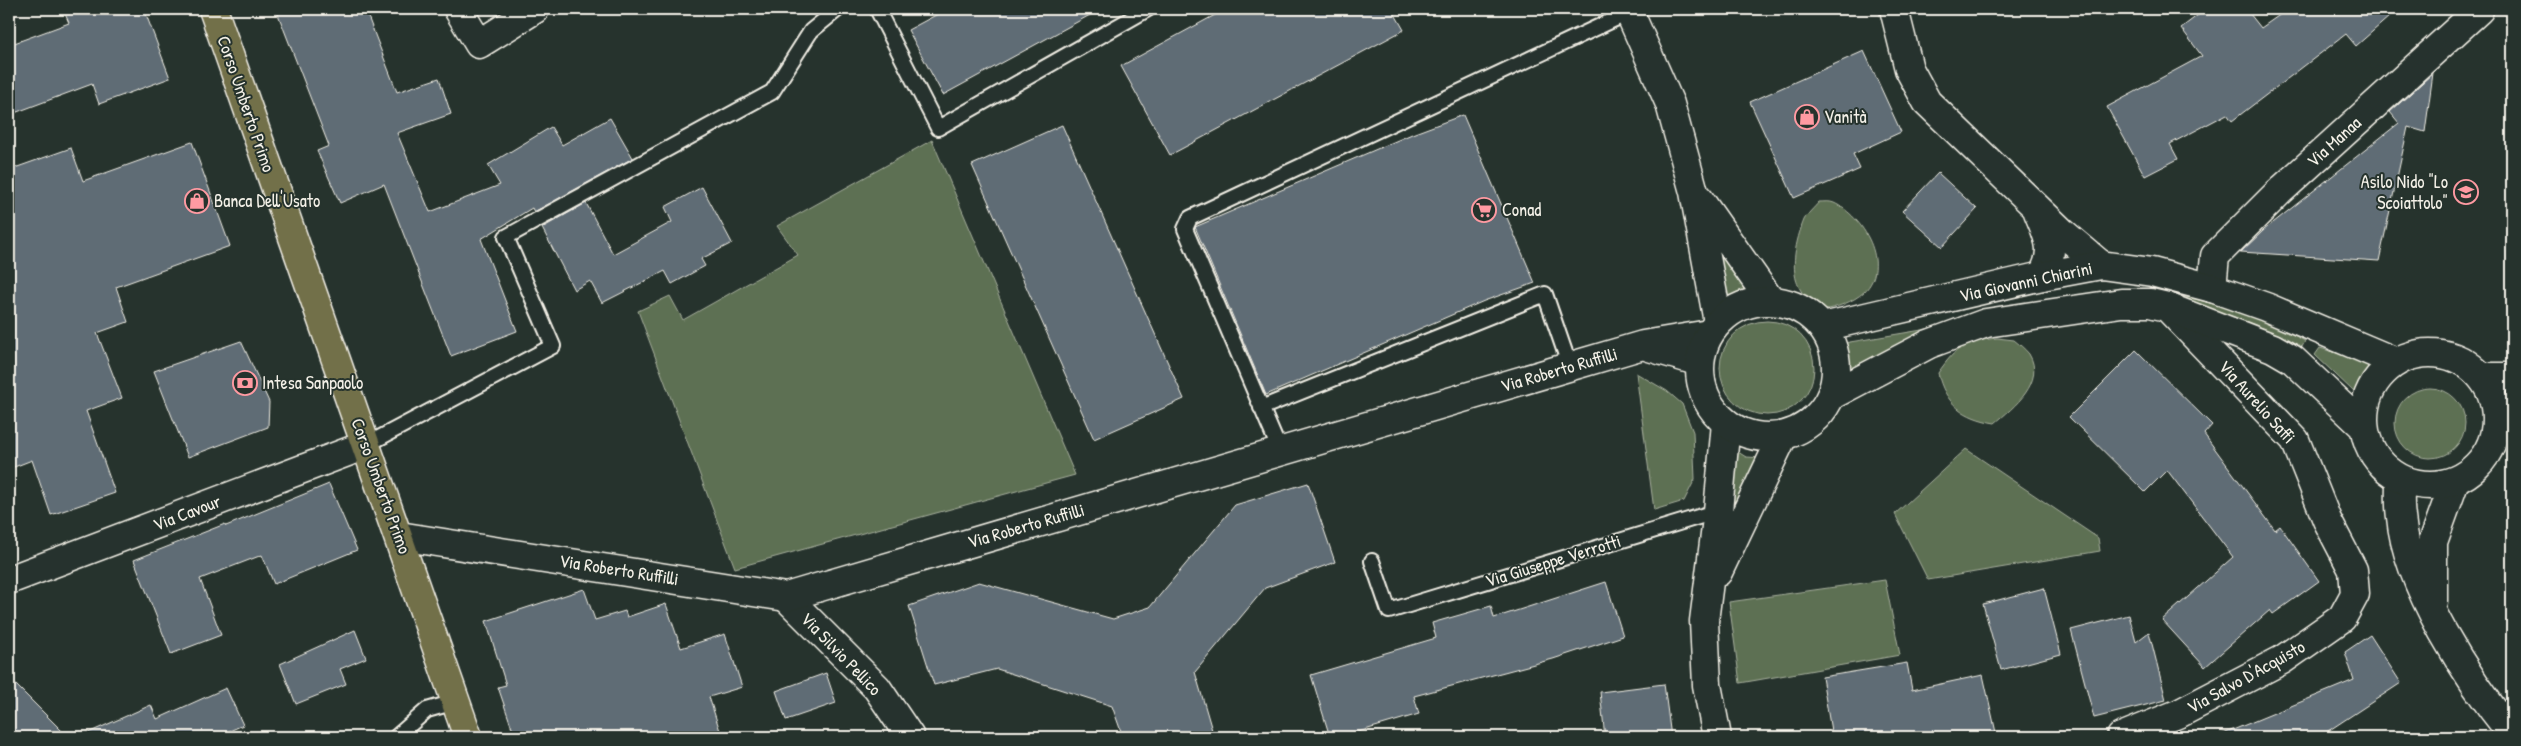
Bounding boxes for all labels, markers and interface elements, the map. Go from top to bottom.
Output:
street label: Corso Umberto Primo [211,32,282,175]
shop icon: Vanità [1794,104,1820,130]
place label: Vanità [1824,104,1867,129]
street label: Via Manaa [2301,110,2366,173]
place label: Asilo Nido "Lo Scoiattolo" [2361,169,2448,215]
school or university icon: Asilo Nido "Lo Scoiattolo" [2453,179,2479,205]
shop icon: Banca Dell'Usato [184,188,210,214]
place label: Banca Dell'Usato [214,188,320,213]
supermarket icon: Conad [1471,197,1497,223]
place label: Conad [1502,197,1541,222]
street label: Via Giovanni Chiarini [1957,255,2095,308]
street label: Via Roberto Ruffilli [1497,341,1620,398]
street label: Via Aurelio Saffi [2213,354,2302,449]
bank icon: Intesa Sanpaolo [232,370,258,396]
place label: Intesa Sanpaolo [262,370,363,395]
street label: Corso Umberto Primo [345,414,418,557]
street label: Via Cavour [149,488,224,537]
street label: Via Roberto Ruffilli [964,497,1087,554]
street label: Via Giuseppe Verrotti [1482,528,1624,593]
street label: Via Roberto Ruffilli [558,548,681,591]
street label: Via Silvio Pellico [795,607,887,701]
street label: Via Salvo D'Acquisto [2182,634,2309,719]

